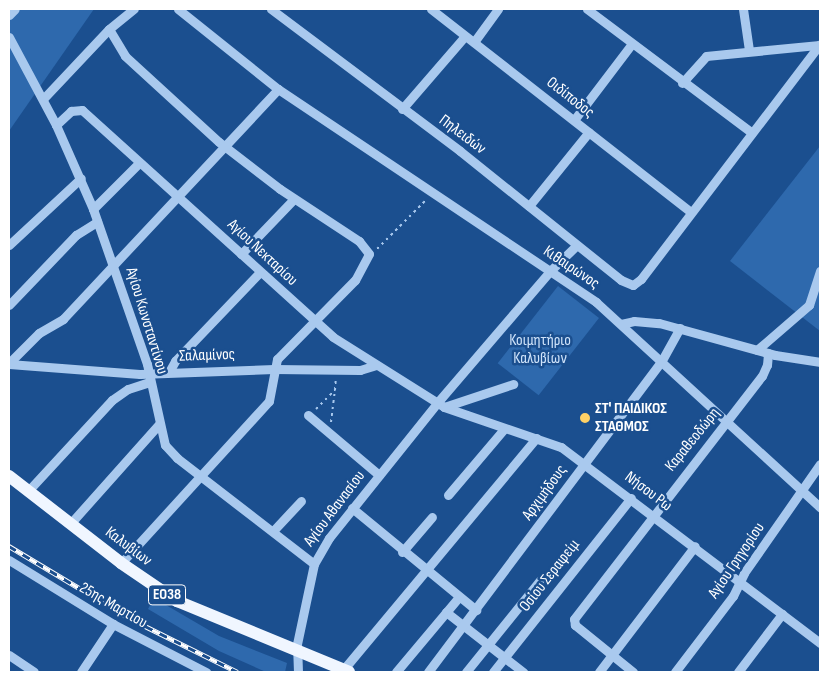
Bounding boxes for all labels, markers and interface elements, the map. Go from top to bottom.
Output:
street label: Οιδίποδος [542,73,598,123]
street label: Πηλειδών [435,111,489,159]
street label: Αγίου Νεκταρίου [223,216,301,290]
street label: Κιθαιρώνος [539,242,603,294]
street label: Αγίου Κωνσταντίνου [121,265,171,377]
park label: Κοιμητήριο Καλυβίων [509,331,571,369]
street label: Σαλαμίνος [179,345,235,367]
place label: ΣΤ' ΠΑΙΔΙΚΟΣ ΣΤΑΘΜΟΣ [595,399,667,437]
street label: Καραθεοδώρη [662,404,724,476]
marker: ΣΤ' ΠΑΙΔΙΚΟΣ ΣΤΑΘΜΟΣ [579,412,591,424]
street label: Αρχιμήδους [519,462,571,524]
street label: Αγίου Αθανασίου [300,467,370,551]
street label: Νήσου Ρω [621,468,675,516]
street label: Αγίου Γρηγορίου [705,519,769,603]
street label: Καλυβίων [101,523,155,571]
street label: Οσίου Σεραφείμ [516,536,584,616]
street label: 25ης Μαρτίου [76,579,150,633]
road number: ΕΟ38 [147,582,187,608]

